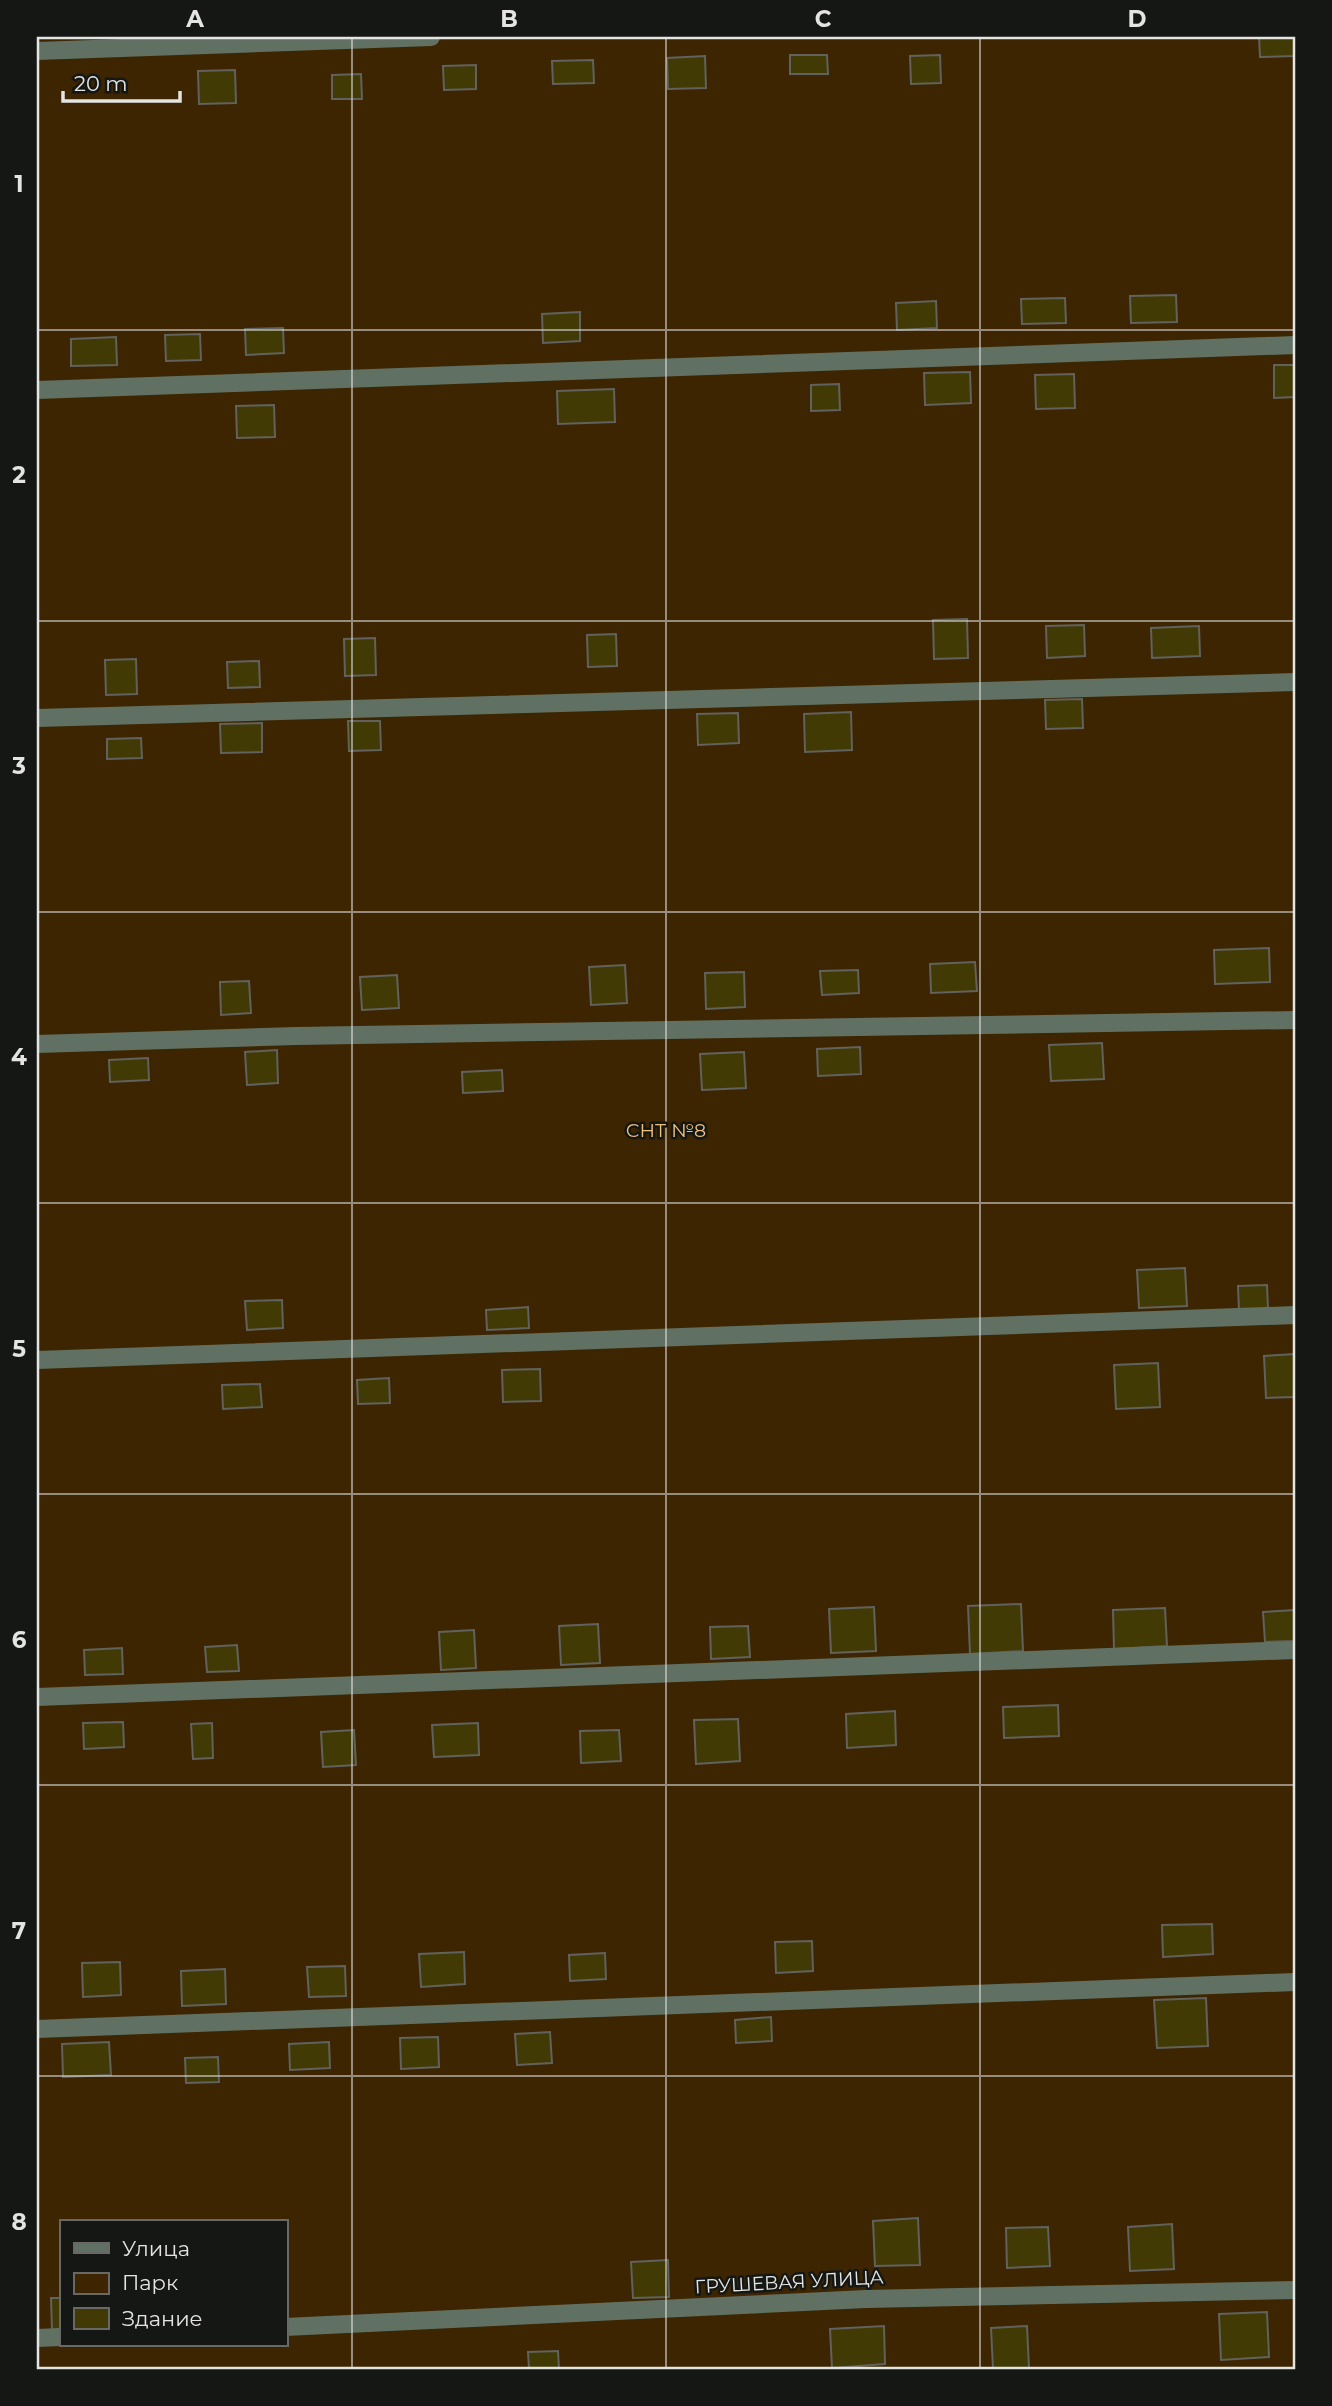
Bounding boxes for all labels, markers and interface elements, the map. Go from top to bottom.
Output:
text: A [185,5,204,33]
text: B [500,5,518,33]
text: C [815,5,832,33]
text: D [1128,5,1147,33]
scale bar [63,60,180,104]
text: 20 m [74,71,128,96]
text: 1 [14,170,24,198]
text: 2 [12,461,26,489]
text: 3 [11,752,26,780]
text: 4 [11,1043,27,1071]
park label: СНТ №8 [626,1119,706,1142]
text: 5 [12,1335,26,1363]
text: 6 [12,1626,27,1654]
text: 7 [12,1917,26,1945]
text: 8 [11,2208,27,2236]
legend [60,2220,287,2346]
text: Улица [122,2236,190,2261]
street label: ГРУШЕВАЯ УЛИЦА [694,2266,884,2298]
text: Парк [122,2270,178,2295]
text: Здание [122,2306,203,2331]

